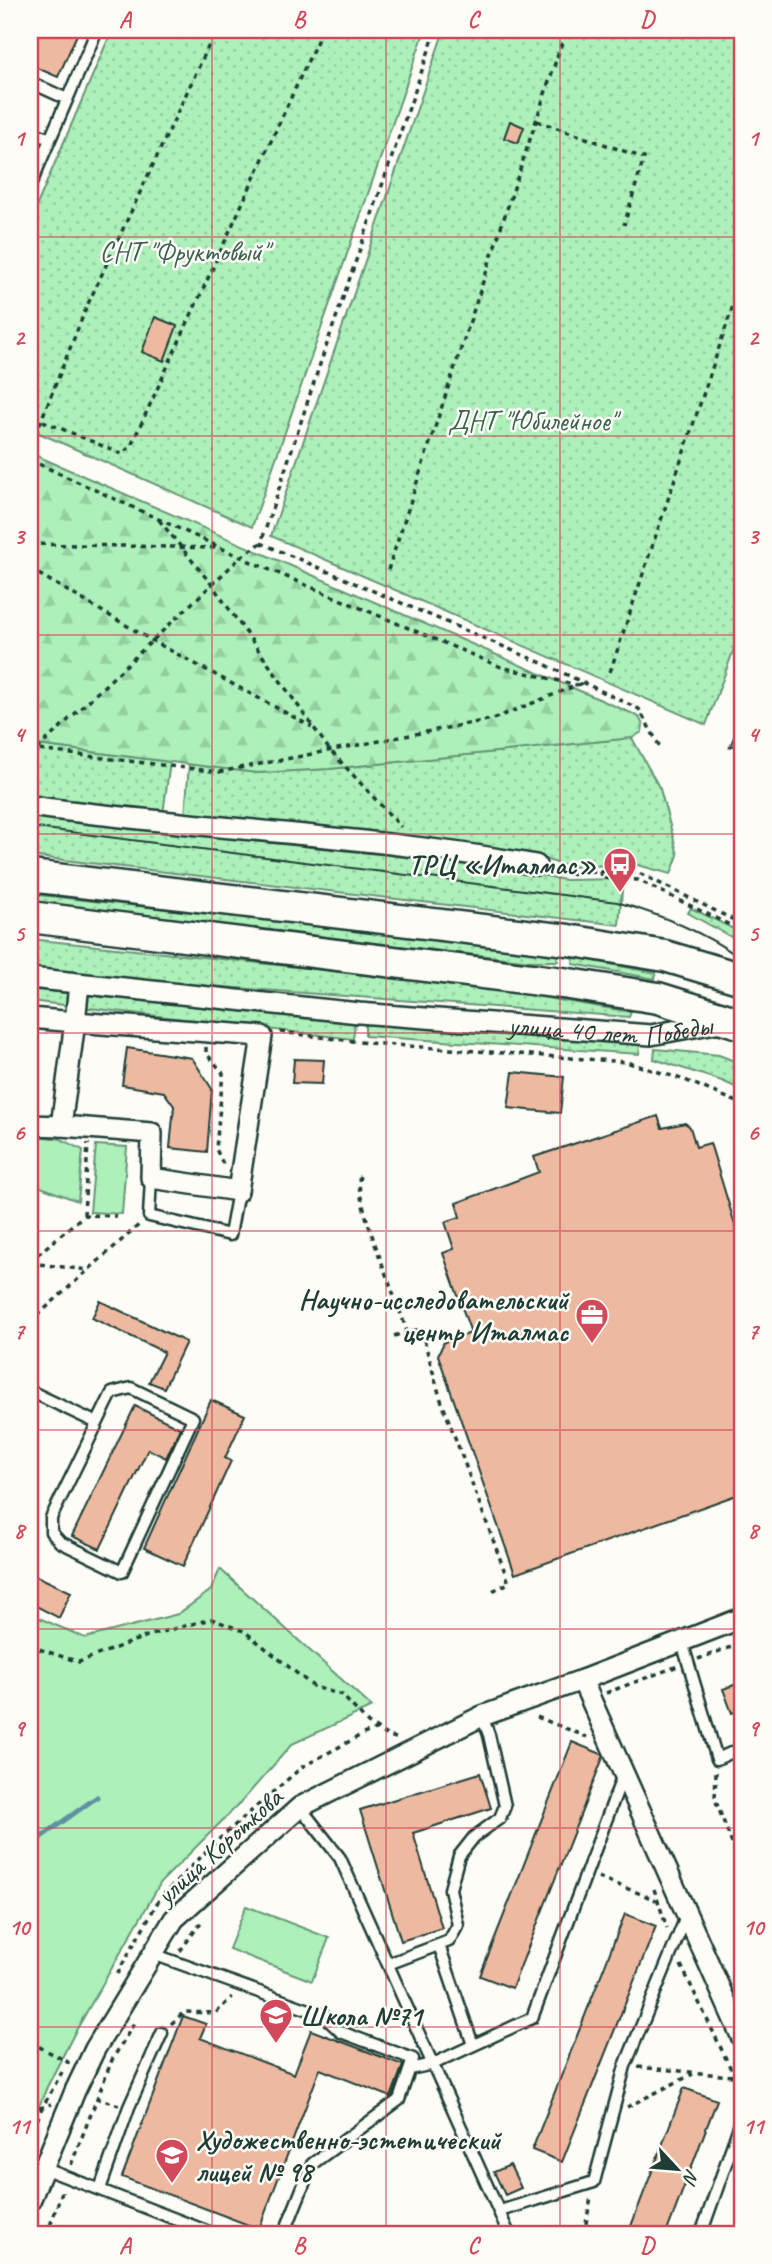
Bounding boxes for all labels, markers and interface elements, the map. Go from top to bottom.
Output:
text: A [119,5,133,34]
text: B [293,5,307,34]
text: C [468,5,482,34]
text: D [640,5,656,34]
text: 1 [14,124,27,153]
text: 1 [748,124,761,153]
park label: СНТ "Фруктовый" [100,234,274,269]
text: 2 [14,323,27,352]
text: 2 [748,323,761,352]
park label: ДНТ "Юбилейное" [448,403,622,438]
text: 3 [14,522,27,551]
text: 3 [748,522,761,551]
text: 4 [14,720,27,749]
text: 4 [748,720,761,749]
bus stop icon: ТРЦ «Италмас» [601,845,639,894]
place label: ТРЦ «Италмас» [408,847,596,882]
text: 5 [14,919,26,948]
text: 5 [748,919,760,948]
street label: улица 40 лет Победы [505,1006,717,1054]
text: 6 [14,1118,27,1147]
text: 6 [748,1118,761,1147]
place label: Научно-исследовательский центр Италмас [299,1282,570,1349]
office icon: Научно-исследовательский центр Италмас [573,1296,611,1345]
text: 7 [14,1317,27,1346]
text: 7 [748,1317,761,1346]
text: 8 [14,1516,27,1545]
text: 8 [748,1516,761,1545]
text: 9 [14,1714,27,1743]
text: 9 [748,1714,761,1743]
street label: улица Короткова [147,1779,291,1913]
text: 10 [9,1913,32,1942]
text: 10 [743,1913,766,1942]
school or university icon: Школа №71 [257,1996,295,2045]
place label: Школа №71 [300,1998,425,2033]
text: 11 [9,2112,32,2141]
text: 11 [743,2112,766,2141]
place label: Художественно-эстетический лицей № 98 [196,2122,502,2189]
north arrow [642,2134,712,2204]
school or university icon: Художественно-эстетический лицей № 98 [153,2136,191,2185]
text: N [677,2165,705,2189]
text: A [119,2231,133,2260]
text: B [293,2231,307,2260]
text: C [468,2231,482,2260]
text: D [640,2231,656,2260]

